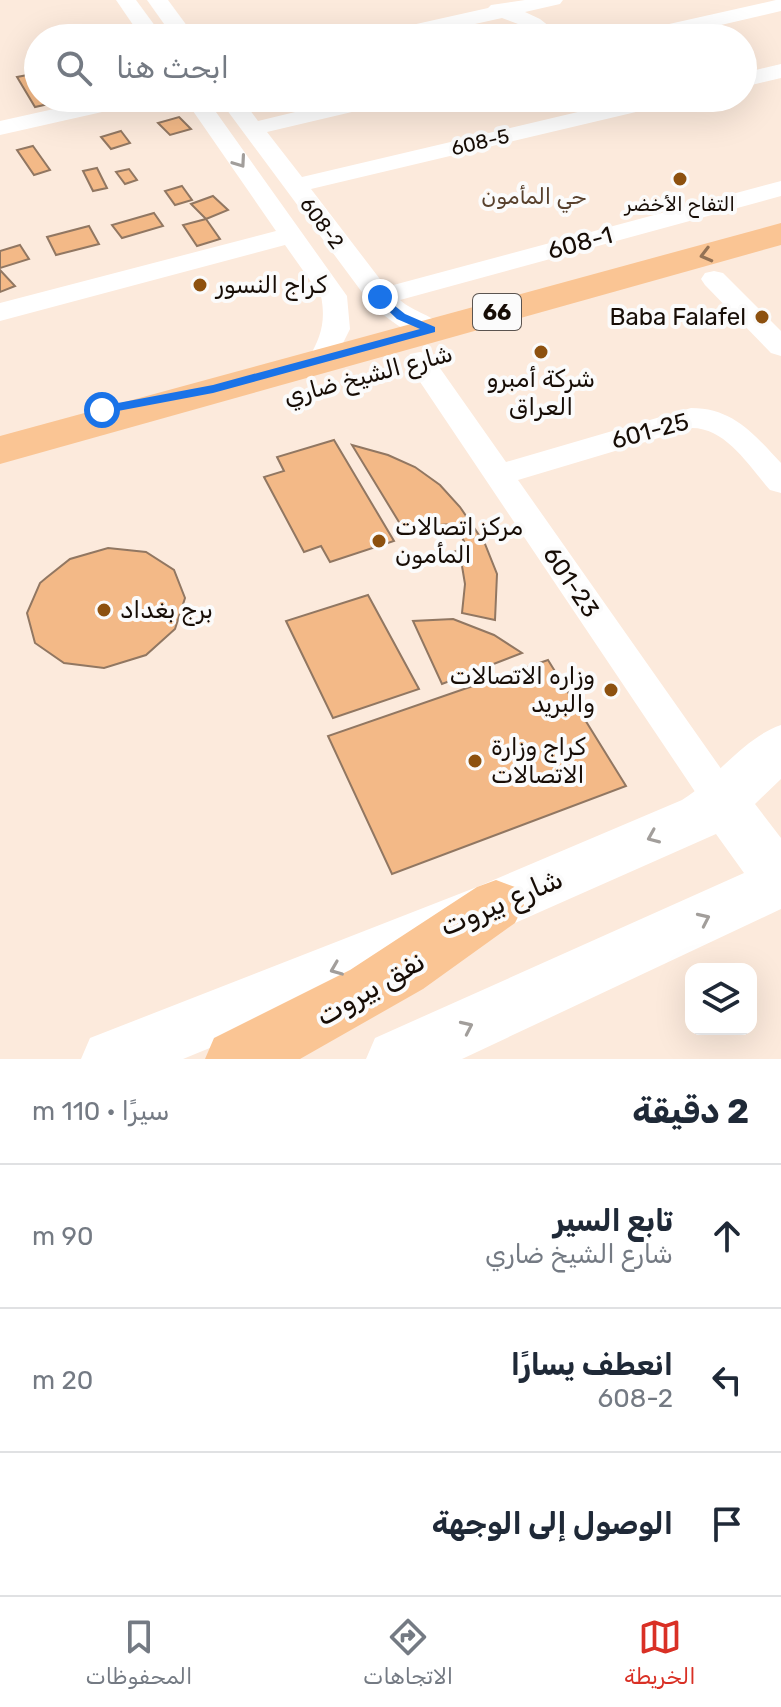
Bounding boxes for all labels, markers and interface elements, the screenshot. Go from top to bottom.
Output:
search box [24,24,757,112]
icon: search [52,46,96,90]
text: ابحث هنا [116,50,229,86]
street label: 608-5 [449,124,511,160]
one-way arrow [230,153,245,167]
marker: التفاح الأخضر [671,170,689,188]
district label: حي المأمون [481,183,587,213]
place label: التفاح الأخضر [624,192,735,218]
street label: 608-2 [295,193,349,253]
street label: 608-1 [545,221,615,265]
one-way arrow [699,245,713,262]
place label: كراج النسور [214,271,327,301]
marker: كراج النسور [191,276,209,294]
route end [362,279,398,315]
road number: 66 [473,294,521,330]
place label: Baba Falafel [609,303,746,331]
marker: Baba Falafel [753,308,771,326]
street label: شارع الشيخ ضاري [281,339,456,414]
marker: شركة أمبرو العراق [532,343,550,361]
place label: شركة أمبرو العراق [487,365,595,421]
route start [84,392,120,428]
street label: 601-25 [608,407,692,455]
place label: مركز اتصالات المأمون [395,513,523,569]
marker: مركز اتصالات المأمون [370,532,388,550]
street label: 601-23 [537,541,605,623]
place label: برج بغداد [120,596,213,626]
marker: برج بغداد [95,601,113,619]
place label: وزاره الاتصالات والبريد [450,662,595,718]
marker: وزاره الاتصالات والبريد [602,681,620,699]
place label: كراج وزارة الاتصالات [491,733,586,789]
marker: كراج وزارة الاتصالات [466,752,484,770]
one-way arrow [647,827,661,843]
street label: شارع بيروت [435,862,569,946]
one-way arrow [695,912,710,928]
street label: نفق بيروت [310,944,430,1033]
one-way arrow [330,959,344,976]
map controls [685,963,757,1035]
button: layers [685,963,757,1035]
one-way arrow [459,1020,473,1036]
text: 2 دقيقة [632,1091,749,1132]
text: سيرًا · 110 m [32,1096,170,1127]
text: تابع السير [553,1203,673,1239]
icon: ahead [705,1214,749,1258]
text: 90 m [32,1221,93,1252]
text: شارع الشيخ ضاري [485,1239,673,1270]
text: انعطف يسارًا [511,1347,673,1383]
icon: left [705,1358,749,1402]
text: 20 m [32,1365,93,1396]
text: 608-2 [597,1383,673,1414]
icon: arrive [705,1502,749,1546]
text: الوصول إلى الوجهة [432,1506,673,1542]
tab: المحفوظات [85,1615,192,1690]
tab: الاتجاهات [363,1615,453,1690]
tab: الخريطة [624,1615,696,1690]

